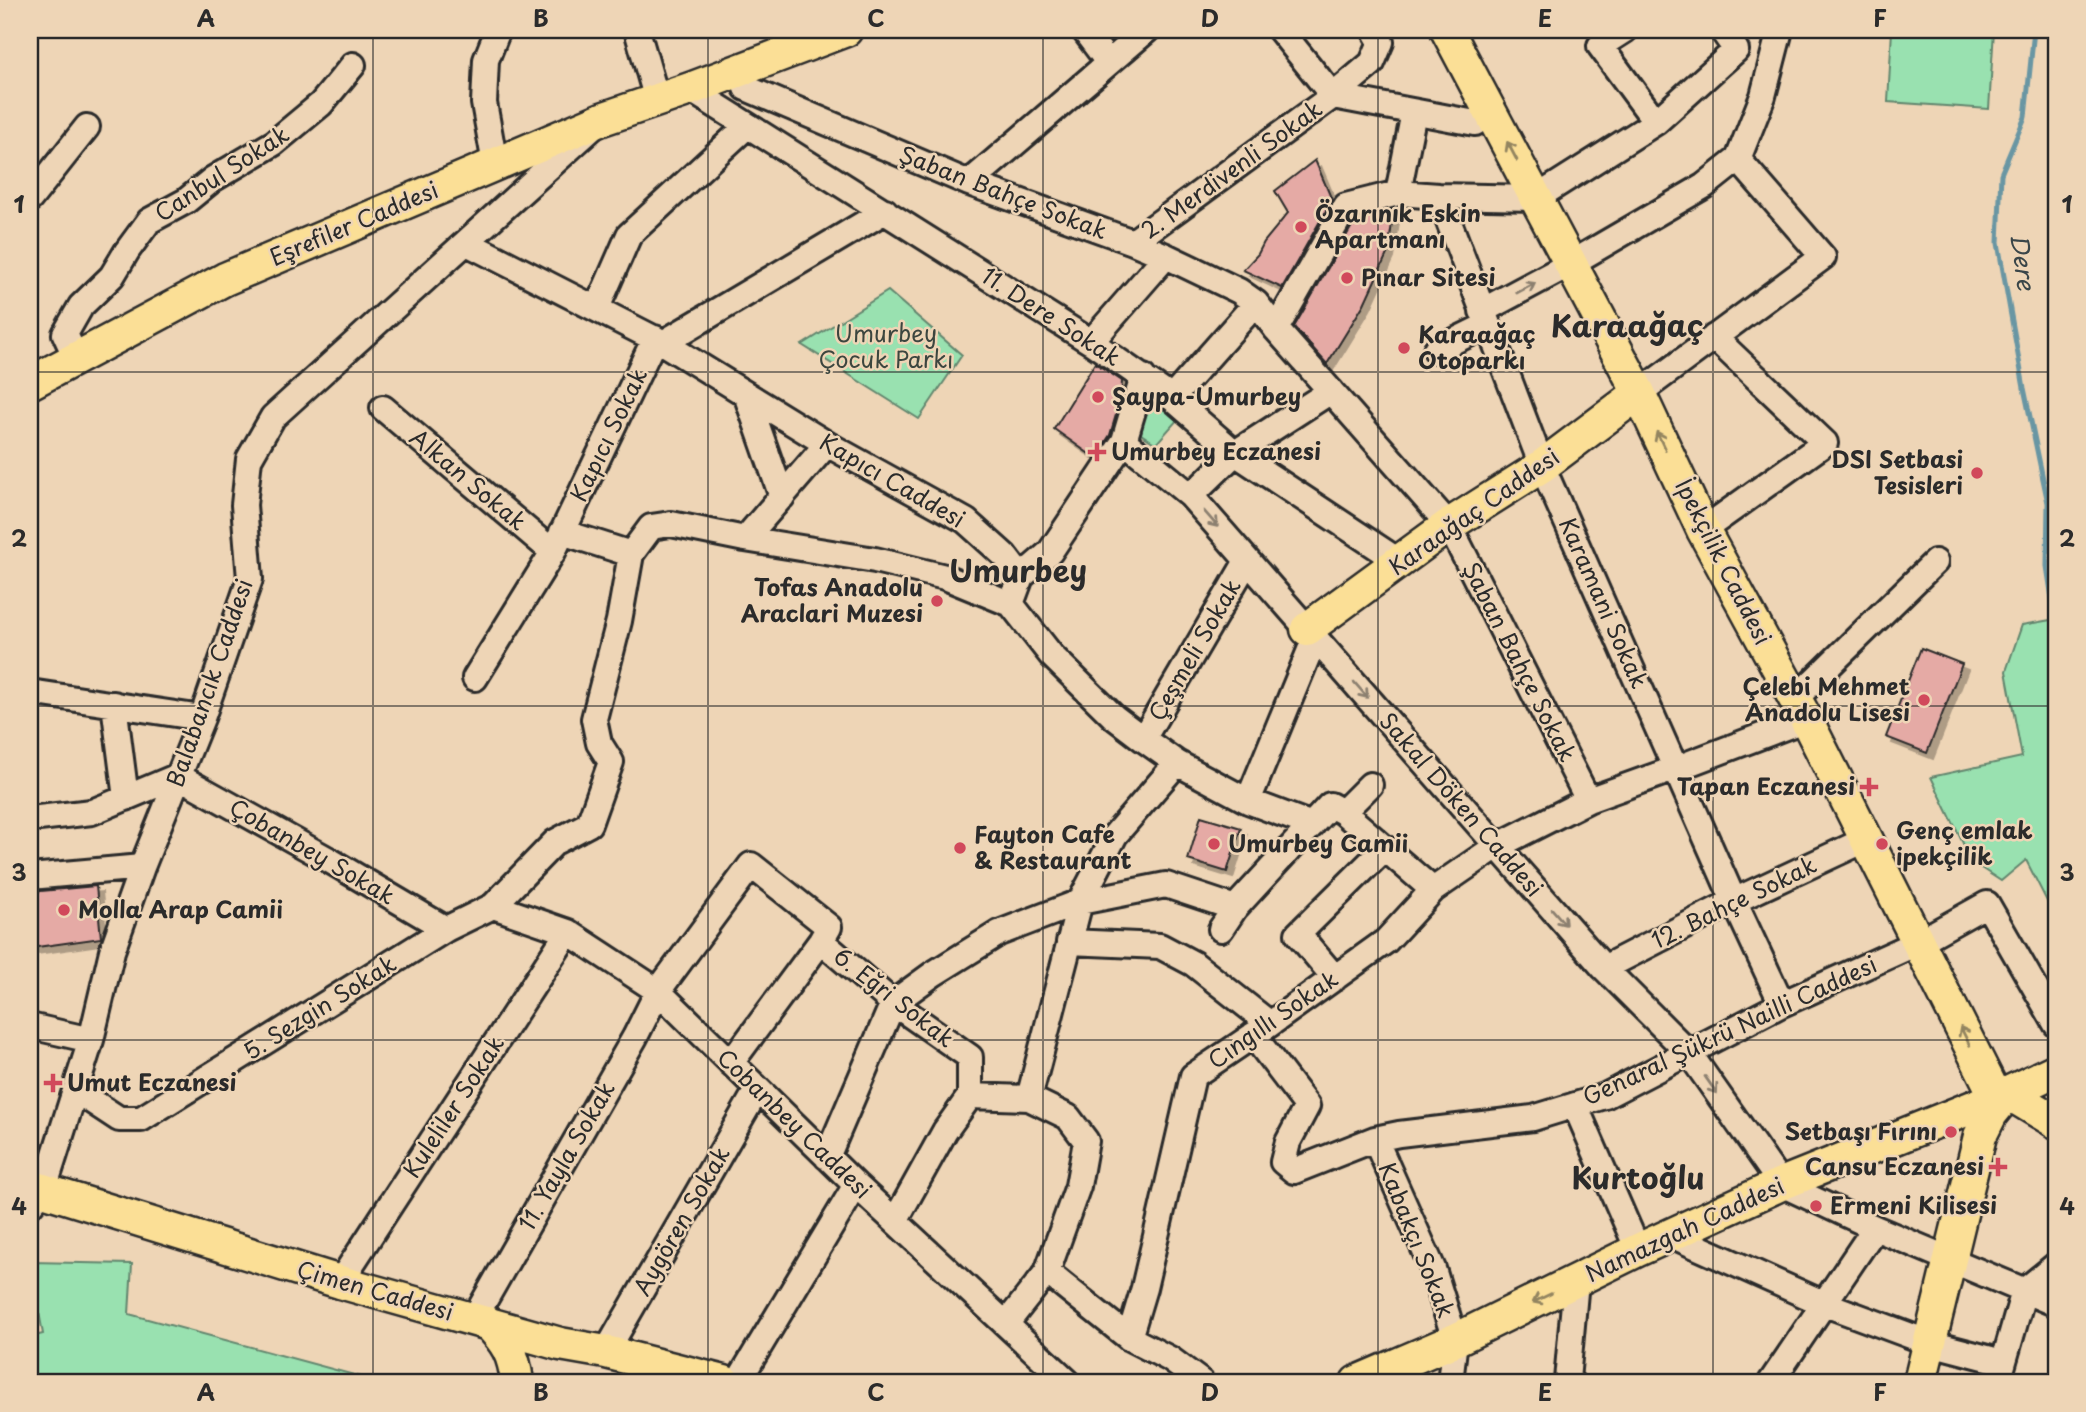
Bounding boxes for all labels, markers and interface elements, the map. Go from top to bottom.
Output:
text: A [197,0,215,35]
text: B [533,0,549,35]
text: C [867,0,885,35]
text: D [1201,0,1219,35]
text: E [1538,0,1552,35]
text: F [1873,0,1887,35]
street label: 2. Merdivenli Sokak [1133,91,1329,247]
street label: Canbul Sokak [147,116,295,229]
street label: Şaban Bahçe Sokak [894,136,1113,247]
one-way arrow [1505,142,1519,162]
street label: Eşrefiler Caddesi [264,171,443,274]
text: 1 [14,186,25,221]
text: 1 [2062,186,2073,221]
place label: Özarınık Eskin Apartmanı [1315,195,1481,256]
marker: Özarınık Eskin Apartmanı [1293,219,1309,235]
water label: Dere [2002,231,2046,293]
street label: 11. Dere Sokak [975,257,1128,374]
place label: Pınar Sitesi [1361,259,1496,294]
marker: Pınar Sitesi [1339,270,1355,286]
one-way arrow [1515,281,1536,294]
district label: Karaağaç [1550,302,1704,347]
park label: Umurbey Çocuk Parkı [818,315,954,376]
place label: Karaağaç Otoparkı [1418,316,1535,377]
marker: Karaağaç Otoparkı [1396,340,1412,356]
street label: Kapıcı Sokak [560,361,655,507]
place label: Şaypa-Umurbey [1112,378,1301,413]
marker: Şaypa-Umurbey [1090,389,1106,405]
street label: Alkan Sokak [403,420,535,538]
street label: Kapıcı Caddesi [813,424,972,536]
one-way arrow [1654,431,1668,452]
place label: Umurbey Eczanesi [1111,433,1321,468]
street label: Karaağaç Caddesi [1380,439,1566,583]
place label: DSI Setbasi Tesisleri [1832,441,1963,502]
marker: Umurbey Eczanesi [1089,444,1105,460]
marker: DSI Setbasi Tesisleri [1969,465,1985,481]
street label: İpekçilik Caddesi [1667,472,1781,650]
one-way arrow [1203,510,1219,528]
street label: Karamani Sokak [1551,511,1658,694]
text: 2 [11,520,27,555]
text: 2 [2059,520,2075,555]
district label: Umurbey [949,547,1087,592]
street label: Şaban Bahçe Sokak [1455,555,1586,767]
place label: Tofas Anadolu Araclari Muzesi [741,569,923,630]
street label: Çeşmeli Sokak [1139,571,1249,727]
street label: Balabancık Caddesi [157,574,261,791]
marker: Tofas Anadolu Araclari Muzesi [929,593,945,609]
place label: Çelebi Mehmet Anadolu Lisesi [1743,668,1910,729]
one-way arrow [1353,681,1369,699]
marker: Çelebi Mehmet Anadolu Lisesi [1916,692,1932,708]
street label: Sakal Döken Caddesi [1372,704,1552,904]
place label: Tapan Eczanesi [1677,768,1855,803]
marker: Tapan Eczanesi [1861,779,1877,795]
street label: Çobanbey Sokak [223,789,402,912]
place label: Genç emlak ipekçilik [1896,812,2033,873]
place label: Fayton Cafe & Restaurant [974,816,1132,877]
place label: Umurbey Camii [1228,825,1408,860]
marker: Umurbey Camii [1206,836,1222,852]
marker: Genç emlak ipekçilik [1874,836,1890,852]
marker: Fayton Cafe & Restaurant [952,840,968,856]
street label: 12. Bahçe Sokak [1645,846,1822,957]
text: 3 [11,854,27,889]
text: 3 [2059,854,2075,889]
place label: Molla Arap Camii [78,891,283,926]
marker: Molla Arap Camii [56,902,72,918]
one-way arrow [1551,908,1567,926]
street label: 6. Eğri Sokak [827,938,963,1055]
street label: 5. Sezgin Sokak [236,946,402,1068]
street label: Genaral Şükrü Nailli Caddesi [1576,946,1882,1113]
street label: Cıngıllı Sokak [1200,961,1344,1077]
one-way arrow [1957,1026,1971,1047]
street label: Kuleliler Sokak [393,1028,512,1184]
street label: Cobanbey Caddesi [710,1040,880,1206]
place label: Umut Eczanesi [67,1064,237,1099]
street label: 11. Yayla Sokak [509,1074,623,1236]
marker: Umut Eczanesi [45,1075,61,1091]
one-way arrow [1704,1075,1719,1094]
place label: Setbaşı Fırını [1785,1113,1937,1148]
marker: Setbaşı Fırını [1943,1124,1959,1140]
street label: Aygören Sokak [624,1139,738,1302]
place label: Cansu Eczanesi [1805,1148,1984,1183]
district label: Kurtoğlu [1571,1154,1705,1199]
street label: Kabakçı Sokak [1370,1157,1464,1322]
marker: Cansu Eczanesi [1990,1159,2006,1175]
street label: Namazgah Caddesi [1579,1167,1790,1290]
place label: Ermeni Kilisesi [1830,1187,1997,1222]
text: 4 [11,1188,27,1223]
text: 4 [2059,1188,2075,1223]
marker: Ermeni Kilisesi [1808,1198,1824,1214]
street label: Çimen Caddesi [293,1250,458,1329]
one-way arrow [1532,1292,1553,1305]
text: A [197,1374,215,1409]
text: B [533,1374,549,1409]
text: C [867,1374,885,1409]
text: D [1201,1374,1219,1409]
text: E [1538,1374,1552,1409]
text: F [1873,1374,1887,1409]

